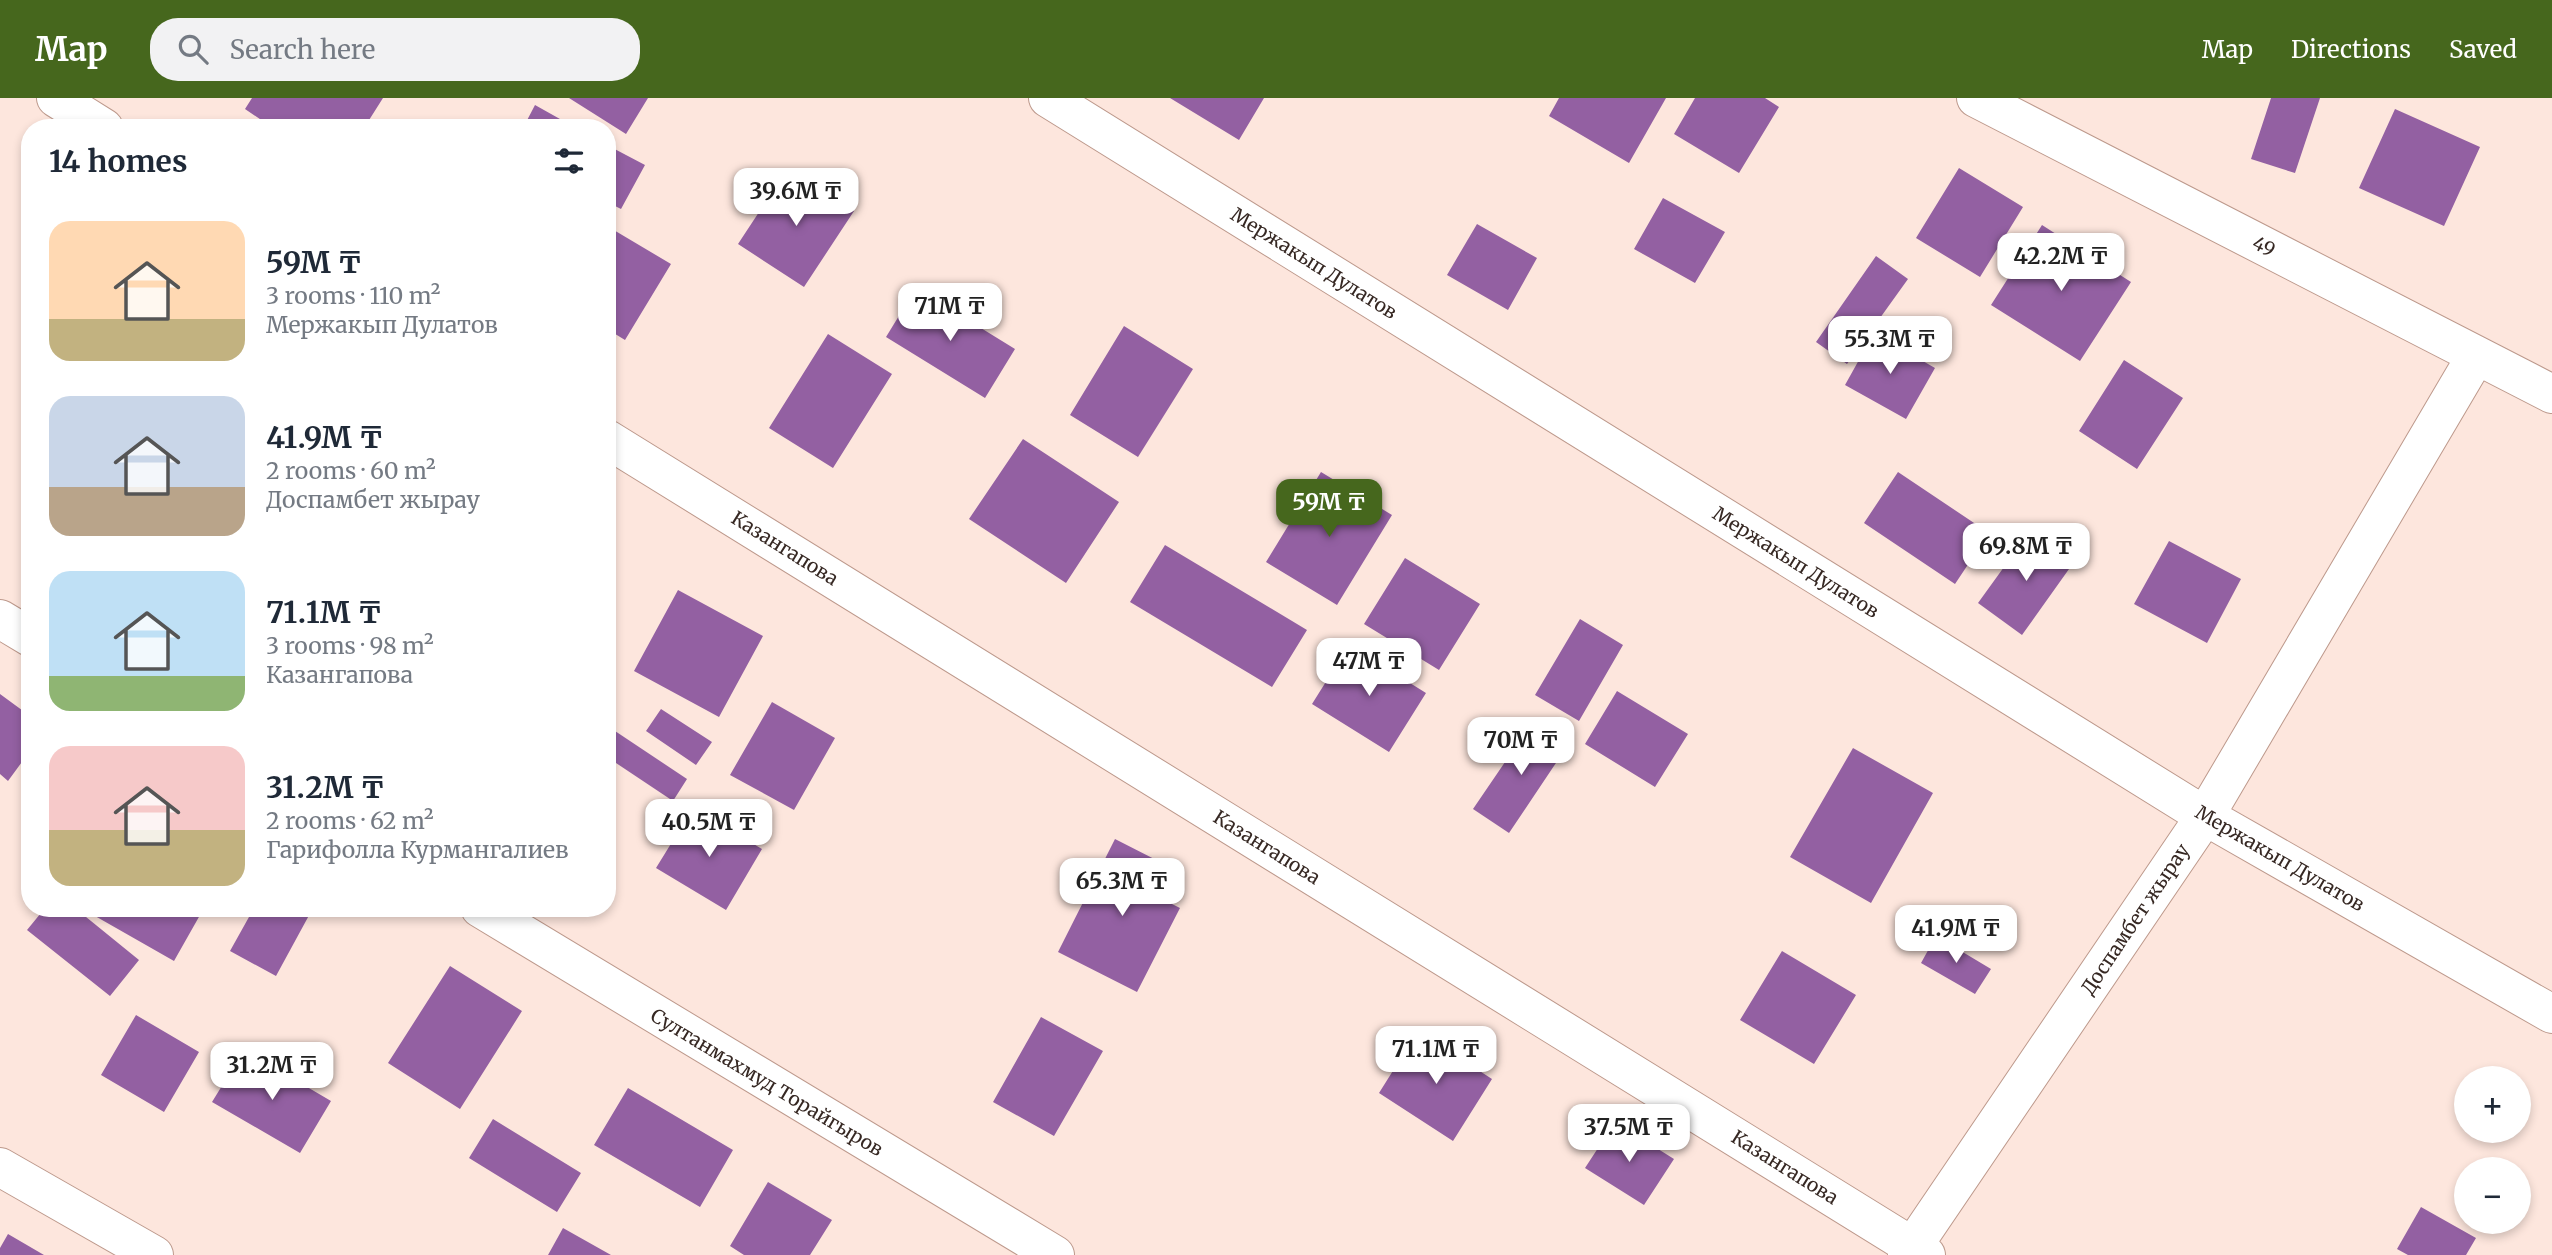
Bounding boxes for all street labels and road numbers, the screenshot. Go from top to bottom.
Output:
street label: Мержакып Дулатов [1226,202,1402,324]
street label: 49 [2249,230,2279,262]
street label: Мержакып Дулатов [1708,501,1884,623]
street label: Казангапова [727,506,843,590]
street label: Мержакып Дулатов [2191,800,2369,916]
street label: Казангапова [1209,805,1325,889]
street label: Доспамбет жырау [2076,839,2194,999]
street label: Султанмахмуд Торайгыров [646,1003,888,1161]
street label: Казангапова [1727,1125,1843,1209]

